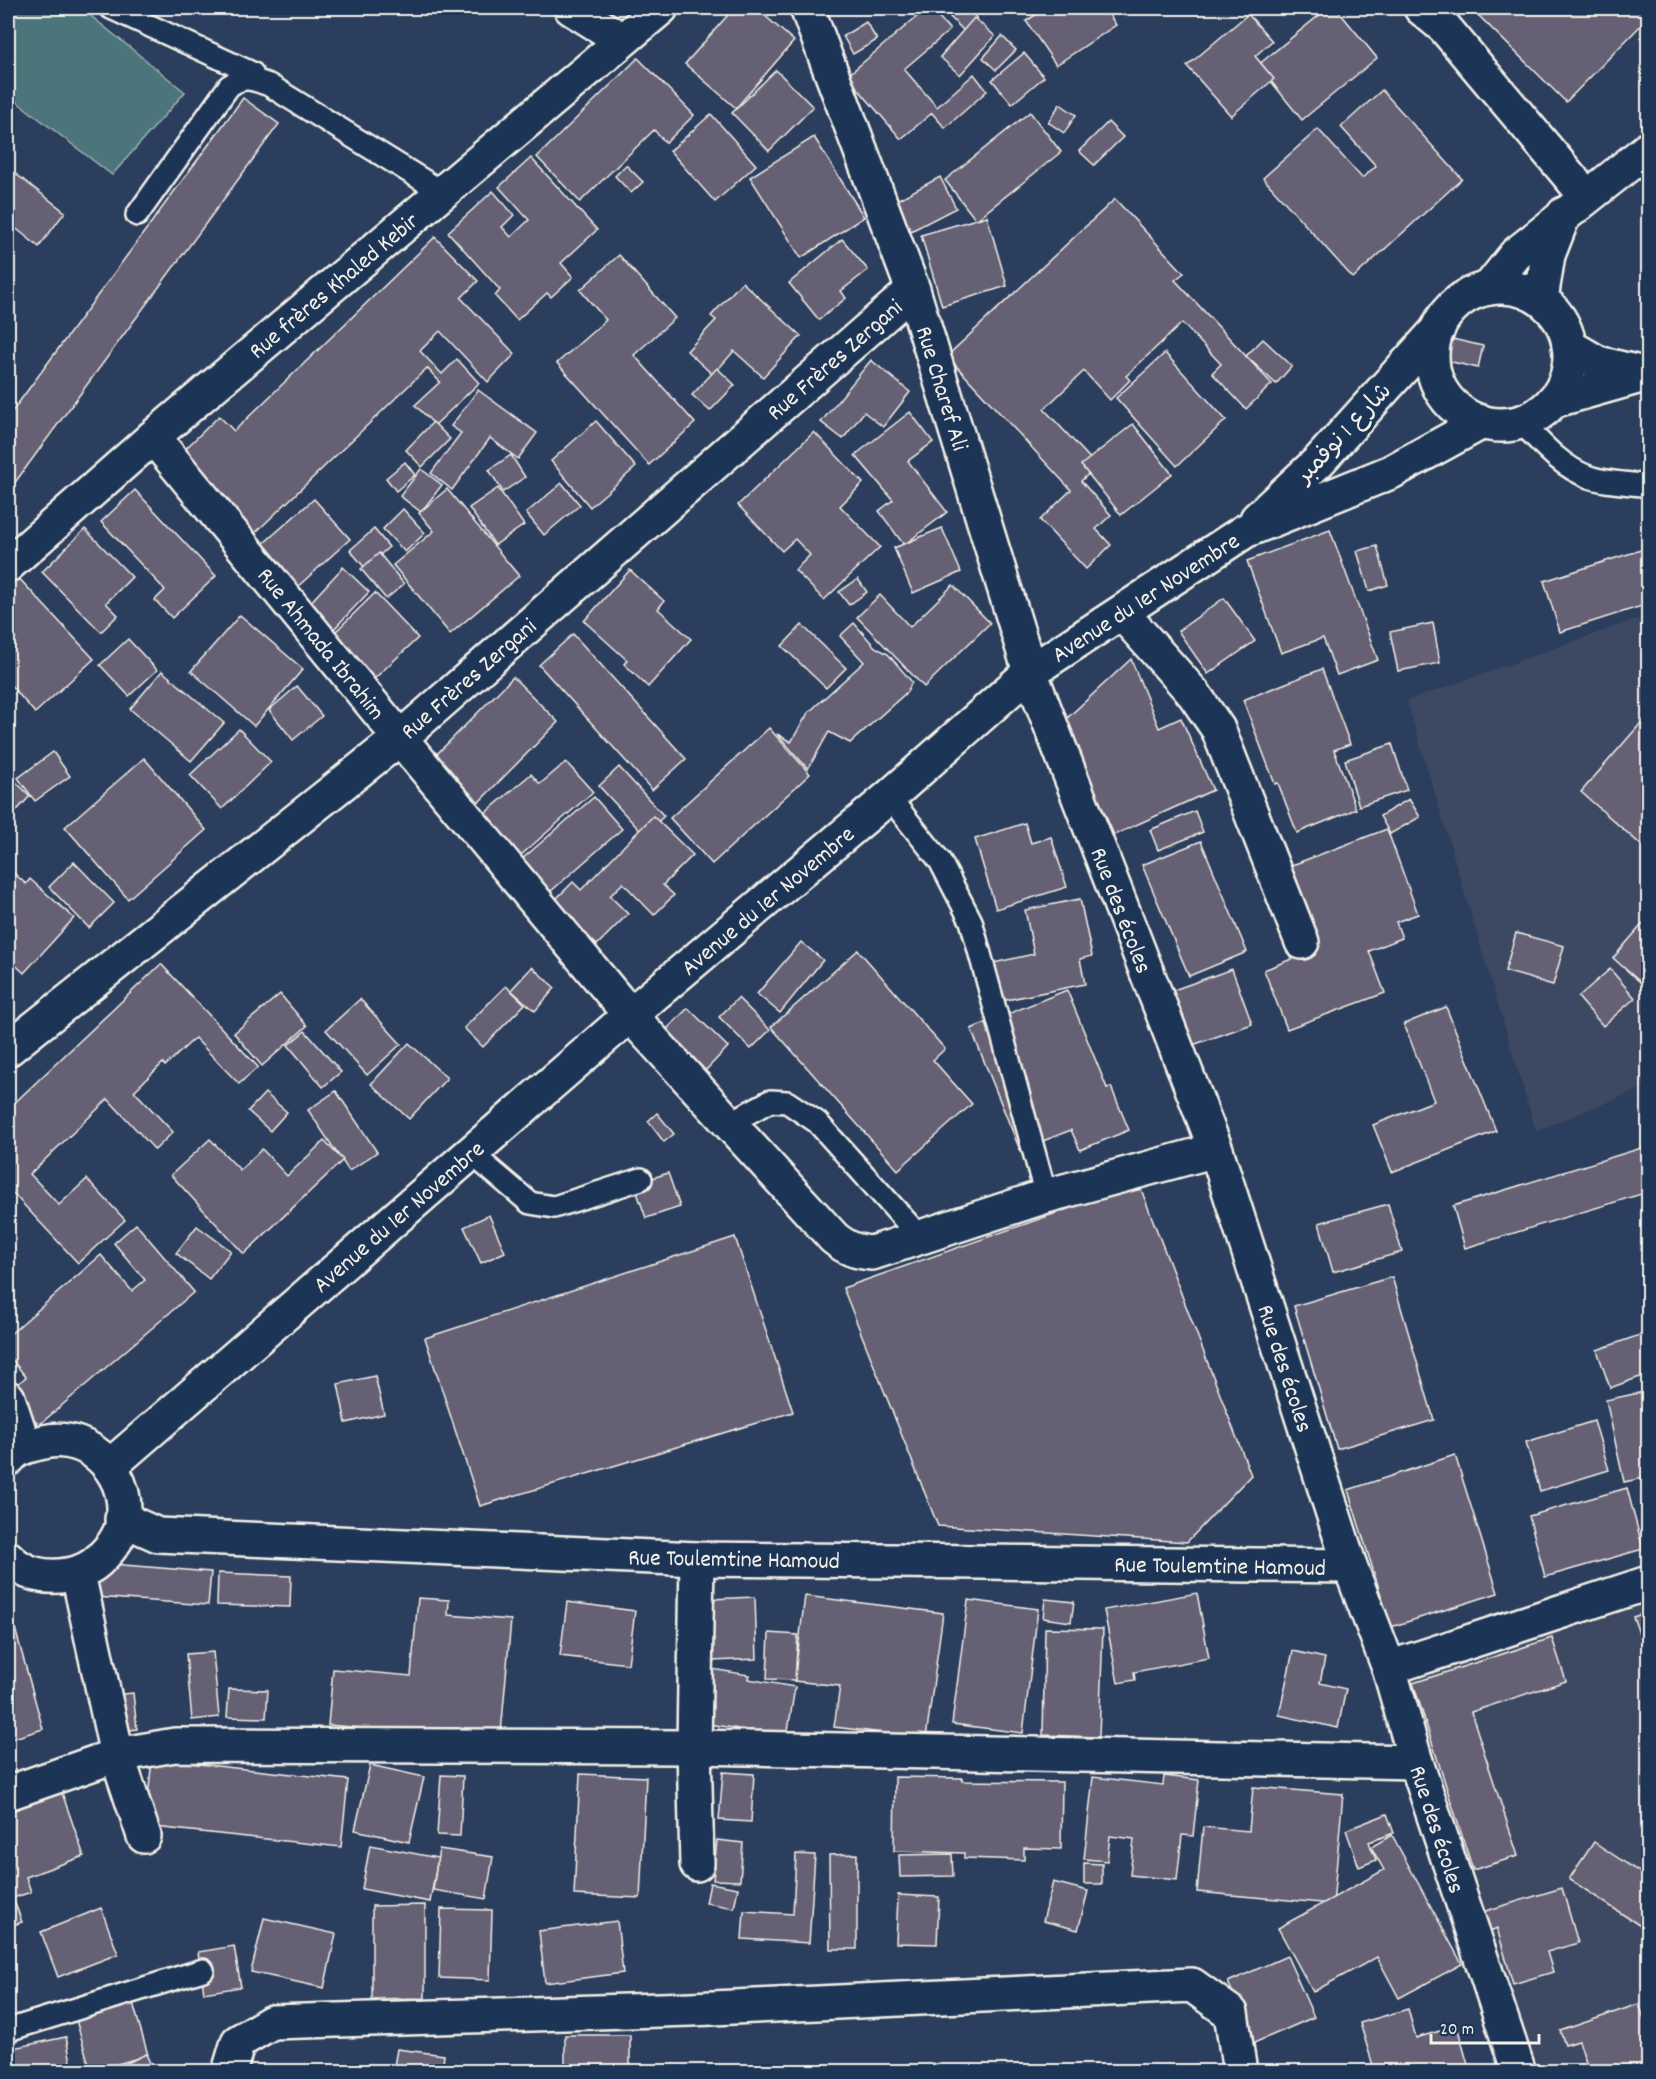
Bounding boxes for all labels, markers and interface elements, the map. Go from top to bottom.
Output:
street label: Rue frères Khaled Kebir [243,206,427,369]
street label: Rue Frères Zergani [761,293,911,430]
street label: Rue Charef Ali [905,322,975,455]
street label: شارع 1 نوفمبر [1288,376,1401,494]
street label: Avenue du 1er Novembre [1046,526,1247,673]
street label: Rue Ahmada Ibrahim [247,561,392,729]
street label: Rue Frères Zergani [395,612,545,749]
street label: Avenue du 1er Novembre [675,819,863,985]
street label: Rue des écoles [1080,843,1159,979]
street label: Avenue du 1er Novembre [307,1134,493,1303]
street label: Rue des écoles [1246,1301,1320,1437]
street label: Rue Toulemtine Hamoud [628,1542,840,1580]
street label: Rue Toulemtine Hamoud [1114,1549,1326,1587]
street label: Rue des écoles [1398,1762,1472,1898]
scale bar [1431,2007,1539,2045]
text: 20 m [1440,2018,1474,2043]

